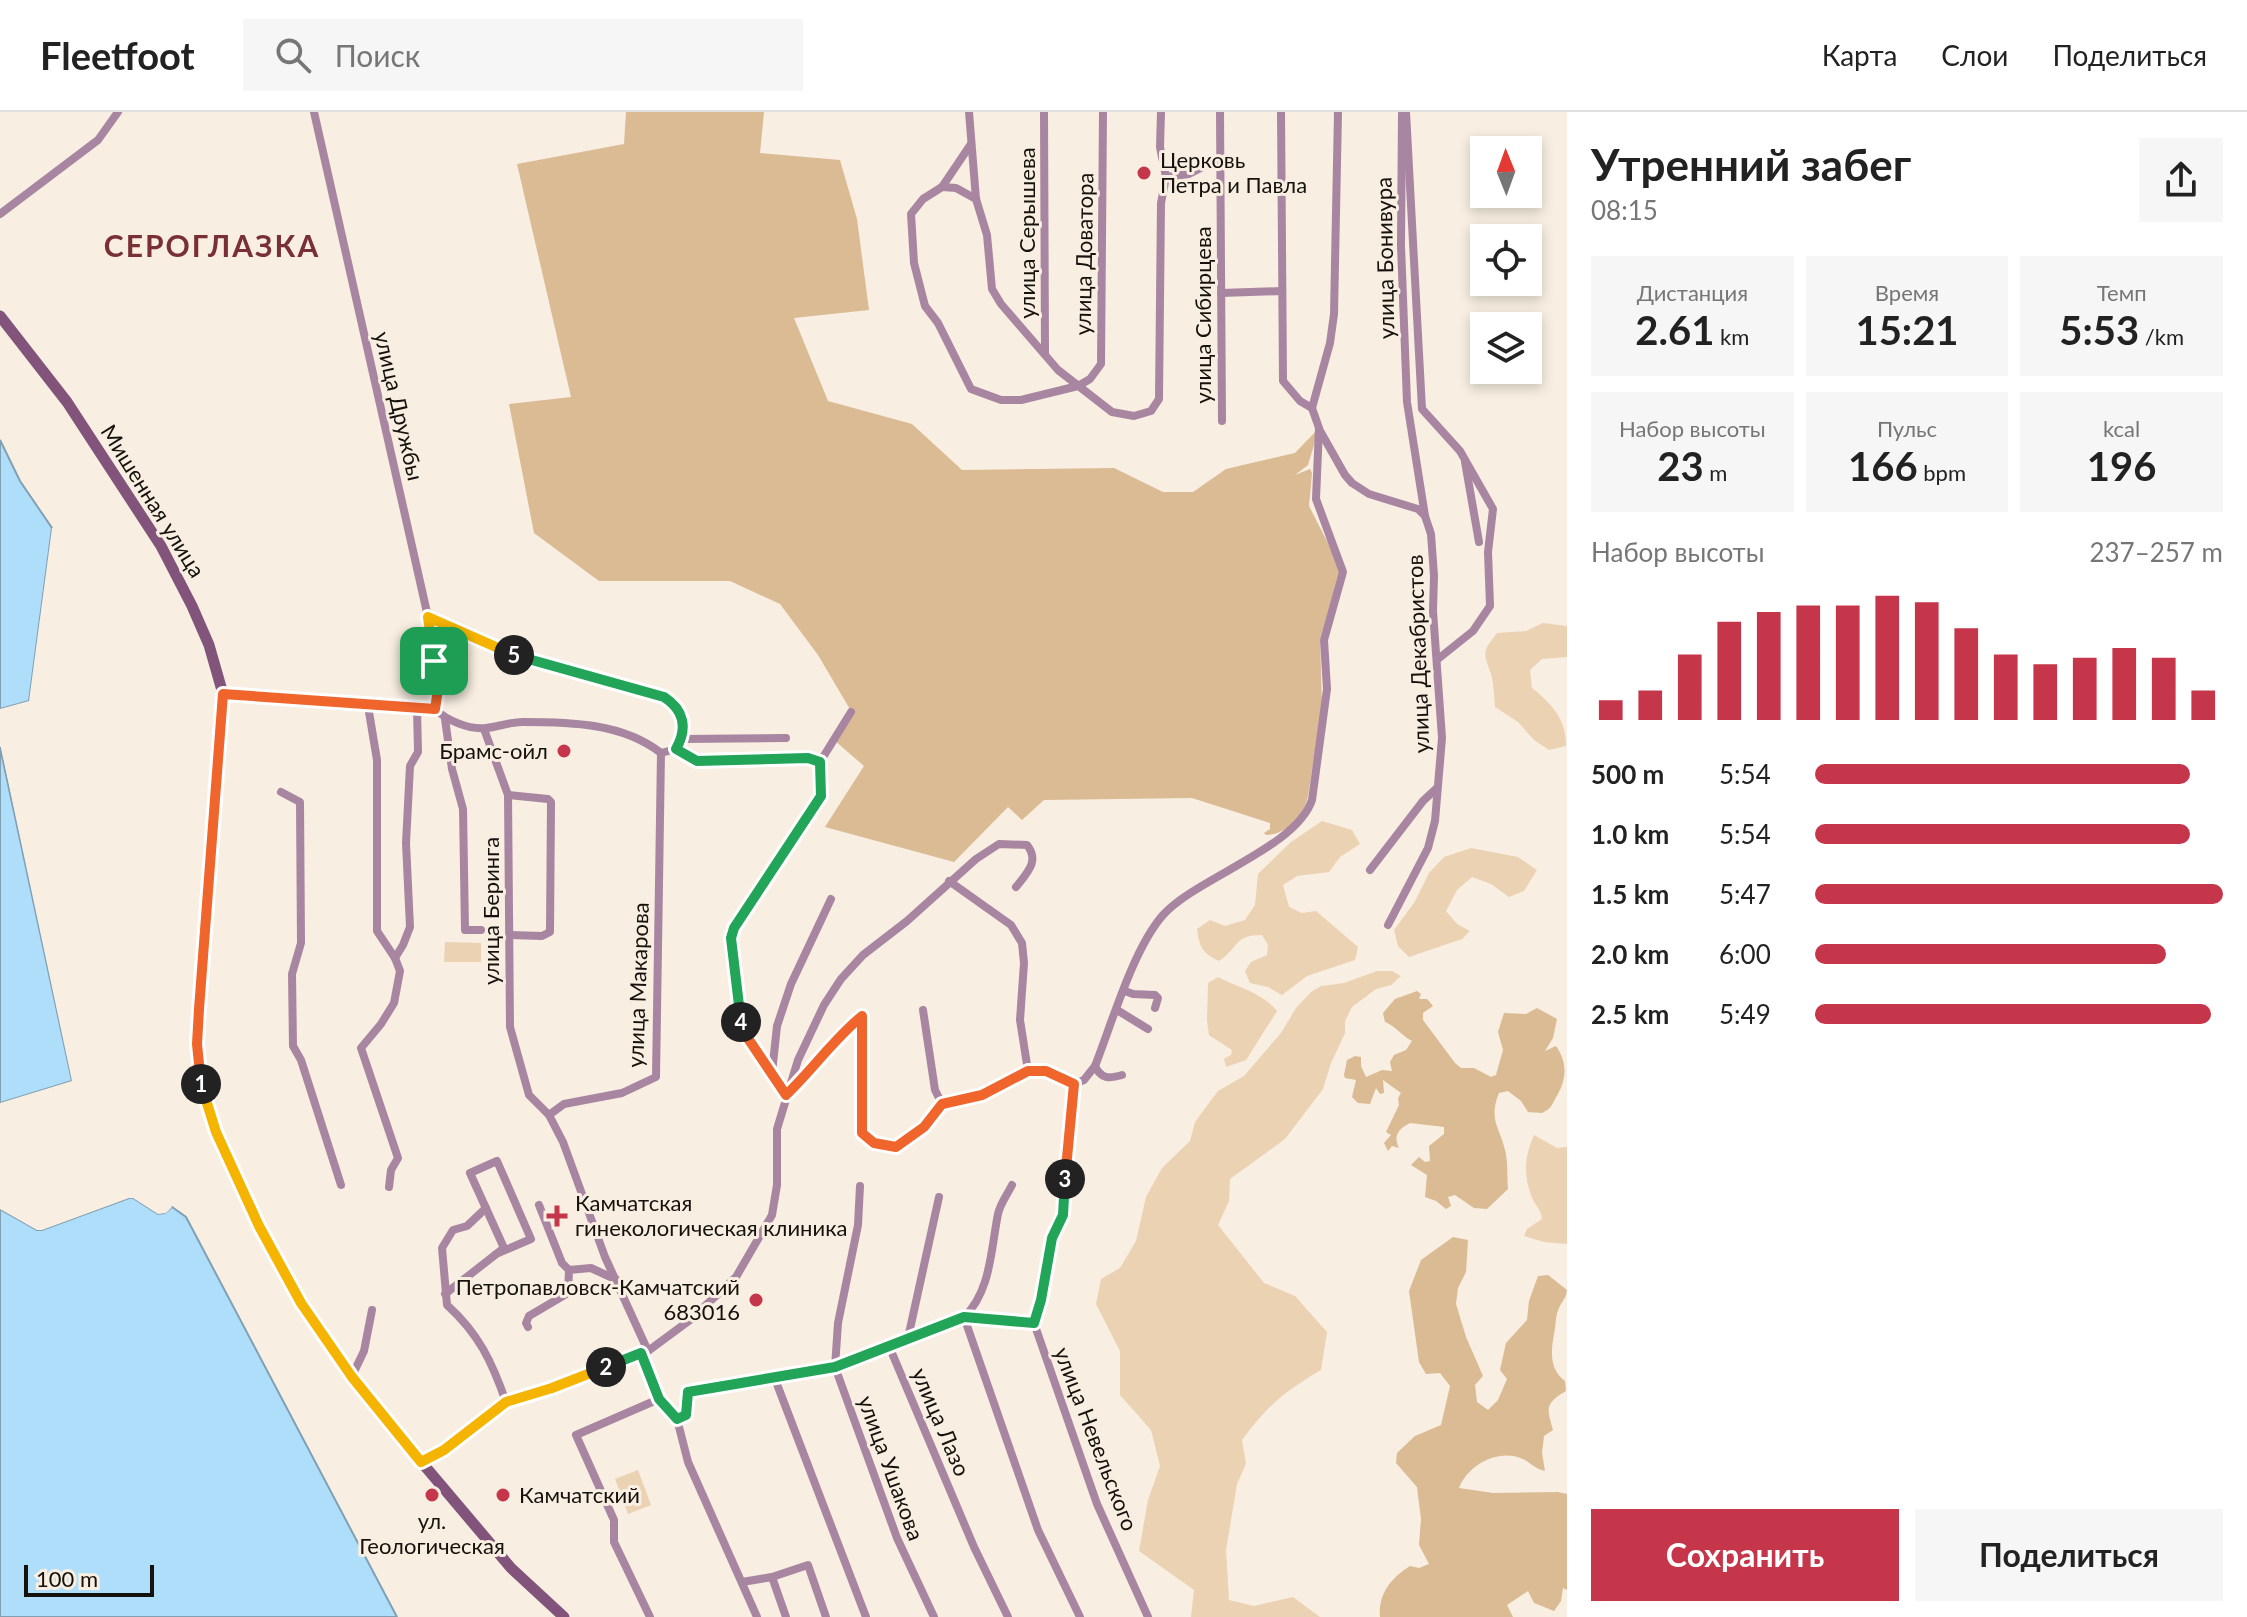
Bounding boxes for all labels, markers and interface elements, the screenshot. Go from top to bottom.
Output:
search box [243,19,803,91]
text: Fleetfoot [40,32,195,78]
icon: search [271,33,315,77]
text: Поиск [335,37,420,73]
text: Карта [1822,38,1897,72]
text: Слои [1941,38,2008,72]
text: Поделиться [2052,38,2207,72]
north arrow [1470,136,1542,208]
map controls [1470,136,1542,384]
text: Утренний забег [1591,138,1911,190]
button: share [2139,138,2223,222]
place label: Церковь Петра и Павла [1160,146,1307,198]
street label: улица Серышева [1013,147,1040,319]
marker: Церковь Петра и Павла [1135,164,1153,182]
street label: улица Доватора [1069,172,1098,336]
street label: улица Бонивура [1370,177,1399,339]
text: 08:15 [1591,194,1658,226]
button: locate [1470,224,1542,296]
street label: улица Сибирцева [1189,226,1216,404]
district label: СЕРОГЛАЗКА [104,227,320,263]
text: Дистанция [1637,279,1748,306]
text: Время [1875,279,1939,306]
text: Темп [2097,279,2147,306]
text: 2.61 [1635,306,1714,354]
text: 15:21 [1855,306,1959,354]
text: 5:53 [2059,306,2139,354]
button: layers [1470,312,1542,384]
text: km [1714,323,1749,350]
text: /km [2139,323,2184,350]
street label: улица Дружбы [369,329,430,483]
text: Набор высоты [1619,415,1766,442]
text: Пульс [1877,415,1937,442]
text: kcal [2103,415,2140,442]
street label: Мишенная улица [96,419,211,582]
text: 23 [1657,442,1704,490]
text: 166 [1848,442,1918,490]
text: 196 [2087,442,2156,490]
text: m [1704,459,1727,486]
text: bpm [1918,459,1966,486]
text: Набор высоты [1591,536,1765,568]
text: 237–257 m [2089,536,2223,568]
street label: улица Декабристов [1401,554,1434,754]
pin [400,627,468,695]
pin: 5 [494,635,534,675]
icon: arrive [412,639,456,683]
text: 5 [508,641,520,668]
place label: Брамс-ойл [439,737,548,764]
marker: Брамс-ойл [555,742,573,760]
text: 500 m [1591,758,1664,790]
text: 5:54 [1719,758,1771,790]
text: 1.0 km [1591,818,1669,850]
text: 5:54 [1719,818,1771,850]
street label: улица Беринга [477,837,504,985]
text: 1.5 km [1591,878,1669,910]
text: 5:47 [1719,878,1771,910]
street label: улица Макарова [621,902,654,1068]
text: 2.0 km [1591,938,1669,970]
text: 6:00 [1719,938,1771,970]
text: 2.5 km [1591,998,1669,1030]
text: 5:49 [1719,998,1771,1030]
pin: 4 [721,1002,761,1042]
text: 4 [735,1008,747,1035]
pin: 1 [181,1064,221,1104]
text: 1 [195,1070,207,1097]
pin: 3 [1045,1159,1085,1199]
text: 3 [1059,1165,1071,1192]
place label: Камчатская гинекологическая клиника [575,1189,847,1241]
marker: Камчатская гинекологическая клиника [546,1205,568,1227]
place label: Петропавловск-Камчатский 683016 [456,1273,740,1325]
marker: Петропавловск-Камчатский 683016 [747,1291,765,1309]
street label: улица Невельского [1049,1343,1144,1535]
pin: 2 [586,1347,626,1387]
text: 2 [600,1353,612,1380]
street label: улица Лазо [907,1364,976,1480]
street label: улица Ушакова [853,1392,930,1544]
place label: Камчатский [519,1481,640,1508]
marker: ул. Геологическая [423,1486,441,1504]
marker: Камчатский [494,1486,512,1504]
place label: ул. Геологическая [359,1507,505,1559]
button: Сохранить [1591,1509,1899,1601]
button: Поделиться [1915,1509,2223,1601]
scale bar [24,1561,154,1597]
text: 100 m [36,1565,98,1592]

